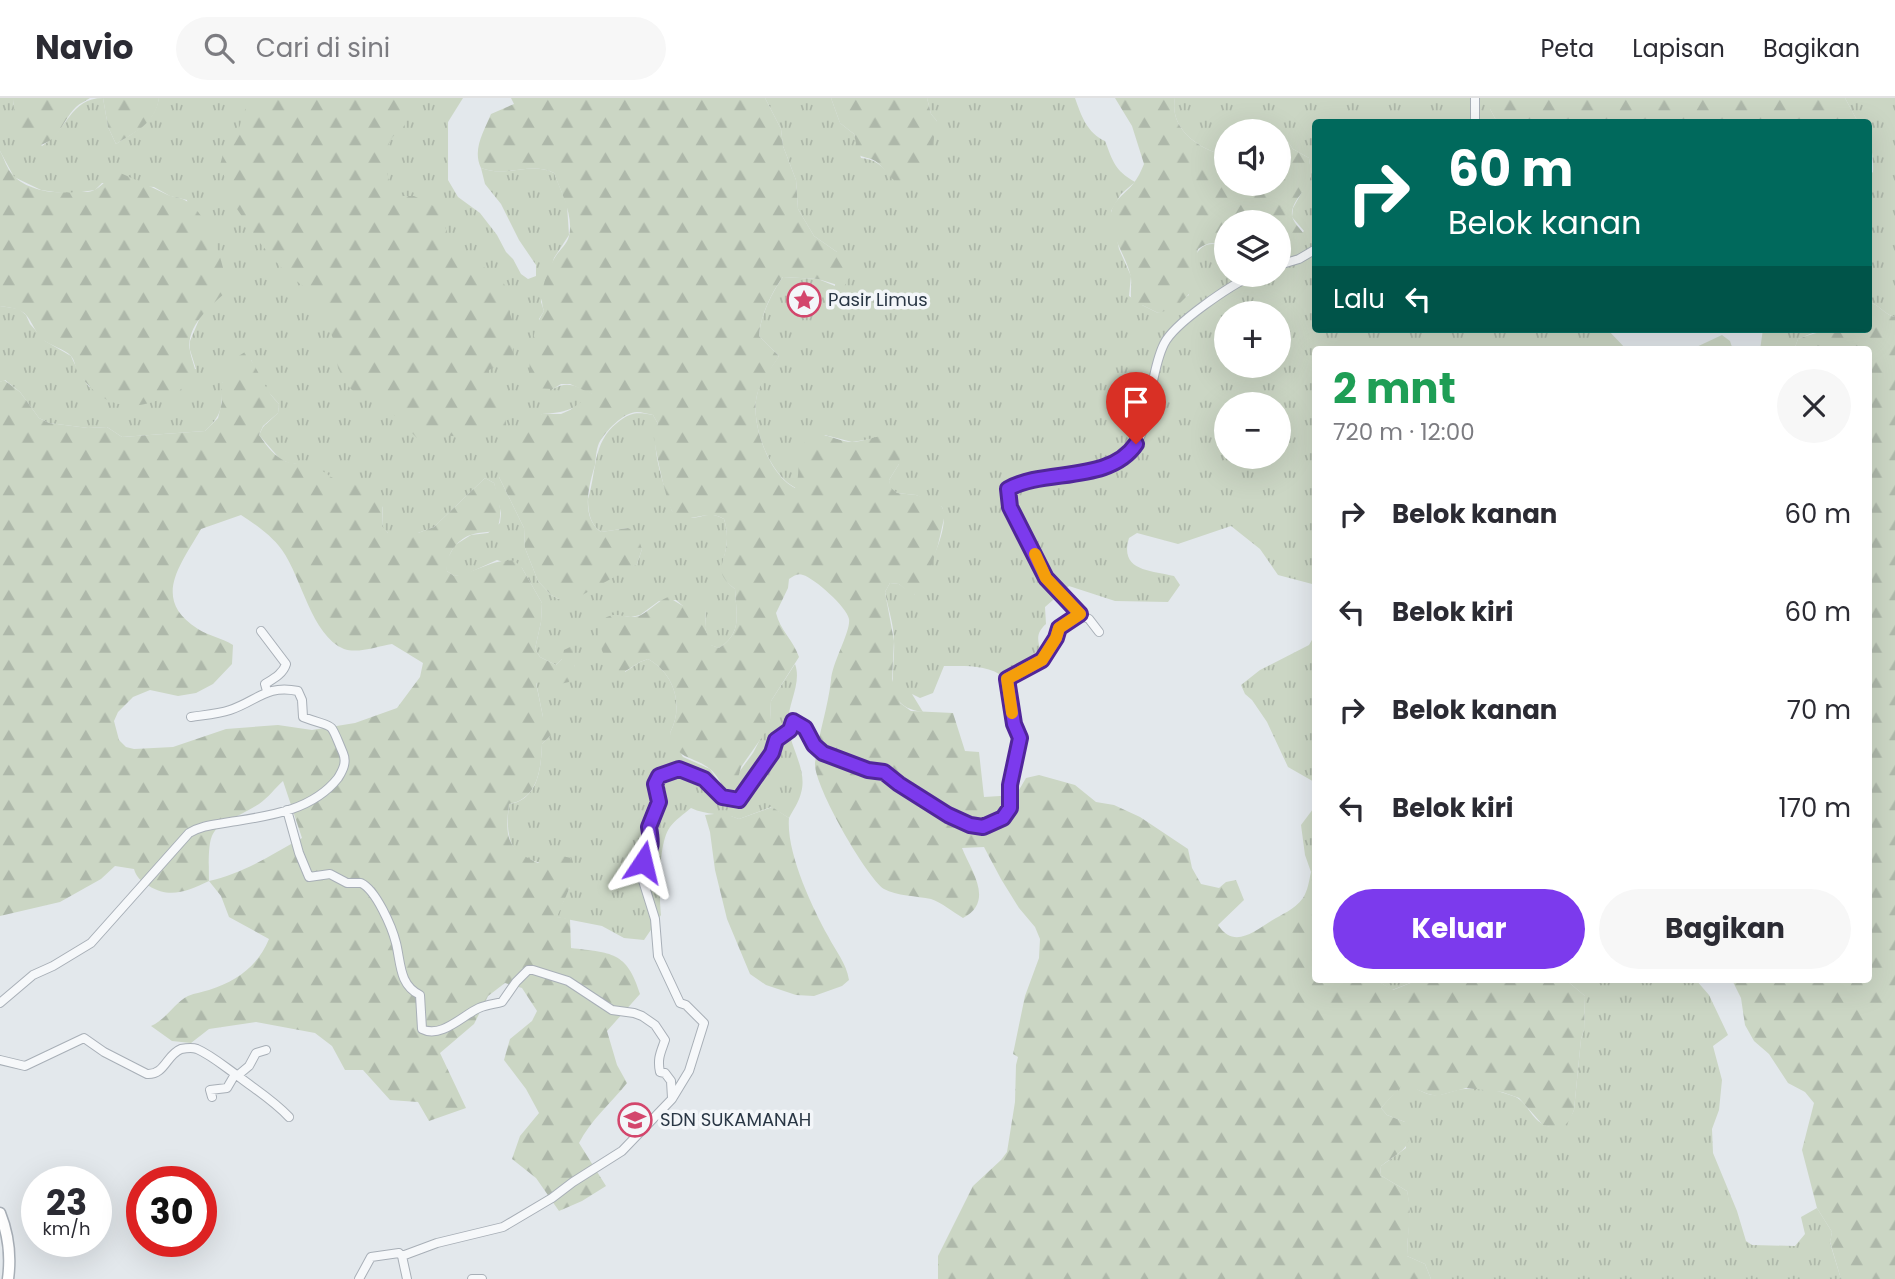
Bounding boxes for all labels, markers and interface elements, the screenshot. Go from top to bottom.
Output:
search box [176,17,666,80]
text: Navio [35,24,134,71]
icon: search [200,29,238,67]
text: Cari di sini [256,30,390,66]
text: Peta [1540,32,1594,65]
text: Lapisan [1632,32,1725,65]
text: Bagikan [1763,32,1860,65]
map controls [1214,119,1291,469]
button: sound [1214,119,1291,196]
text: 60 m [1448,135,1573,203]
icon: right [1333,147,1424,238]
text: Belok kanan [1448,200,1642,245]
button: layers [1214,210,1291,287]
icon: left [1399,280,1437,318]
place icon: Pasir Limus [785,281,823,319]
text: Lalu [1333,281,1385,317]
place label: Pasir Limus [828,287,928,312]
button: + [1214,301,1291,378]
text: 2 mnt [1333,359,1456,418]
button: close [1777,369,1851,443]
pin [1106,372,1166,444]
icon: arrive [1117,383,1155,421]
button: − [1214,392,1291,469]
text: 720 m · 12:00 [1333,416,1475,448]
icon: right [1333,495,1371,533]
text: Belok kanan [1392,496,1557,532]
text: 60 m [1784,496,1851,532]
icon: left [1333,593,1371,631]
text: Belok kiri [1392,594,1514,630]
text: 60 m [1784,594,1851,630]
icon: right [1333,691,1371,729]
text: Belok kanan [1392,692,1557,728]
text: 70 m [1787,692,1851,728]
icon: left [1333,789,1371,827]
text: Belok kiri [1392,790,1514,826]
text: 170 m [1778,790,1851,826]
position arrow [606,825,680,899]
button: Keluar [1333,889,1585,969]
button: Bagikan [1599,889,1851,969]
school or university icon: SDN SUKAMANAH [616,1101,654,1139]
place label: SDN SUKAMANAH [660,1107,811,1132]
speed limit sign: 30 [126,1166,217,1257]
text: 23 [46,1178,87,1227]
text: km/h [43,1216,90,1241]

